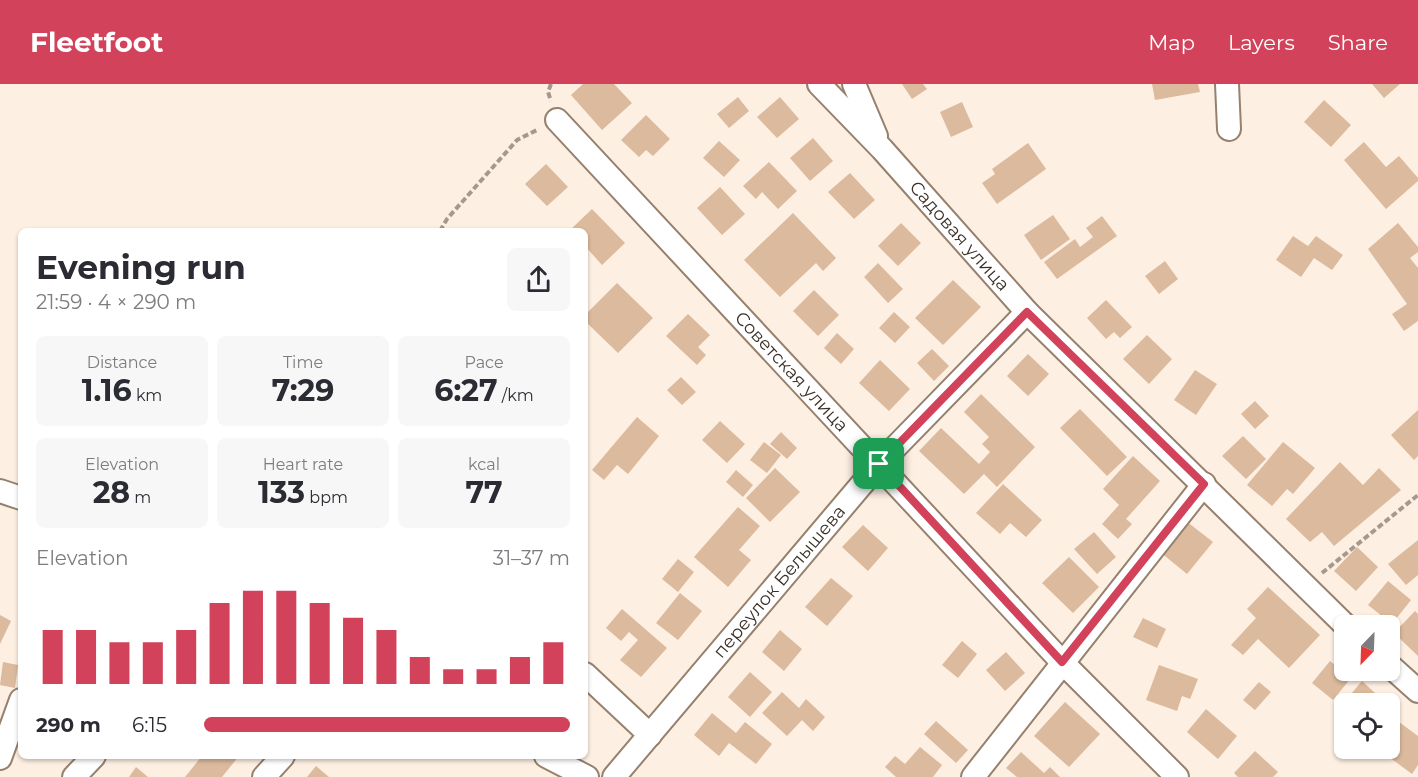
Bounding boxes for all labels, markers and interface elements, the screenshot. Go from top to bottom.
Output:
text: Fleetfoot [30,25,163,59]
text: Map [1148,30,1195,55]
text: Layers [1228,30,1295,55]
text: Share [1328,30,1388,55]
street label: Садовая улица [905,177,1014,296]
text: Evening run [36,247,246,287]
button: share [507,248,570,311]
text: 21:59 · 4 × 290 m [36,290,196,314]
street label: Советская улица [730,307,853,436]
text: Distance [87,353,157,372]
text: Time [283,353,323,372]
text: Pace [464,353,504,372]
text: 1.16 [82,372,132,409]
text: 7:29 [272,372,334,409]
text: 6:27 [434,372,498,409]
text: km [132,386,162,405]
text: /km [498,386,534,405]
pin [853,438,904,489]
icon: arrive [862,447,895,480]
text: Elevation [85,455,159,474]
text: Heart rate [263,455,343,474]
text: kcal [468,455,500,474]
text: 28 [93,474,130,511]
text: 133 [258,474,305,511]
text: 77 [465,474,503,511]
text: m [130,488,151,507]
text: bpm [305,488,348,507]
street label: переулок Белышева [709,501,850,662]
text: Elevation [36,546,128,570]
text: 31–37 m [493,546,570,570]
north arrow [1334,615,1400,681]
map controls [1334,615,1400,759]
button: locate [1334,693,1400,759]
text: 290 m [36,713,101,737]
text: 6:15 [132,713,167,737]

